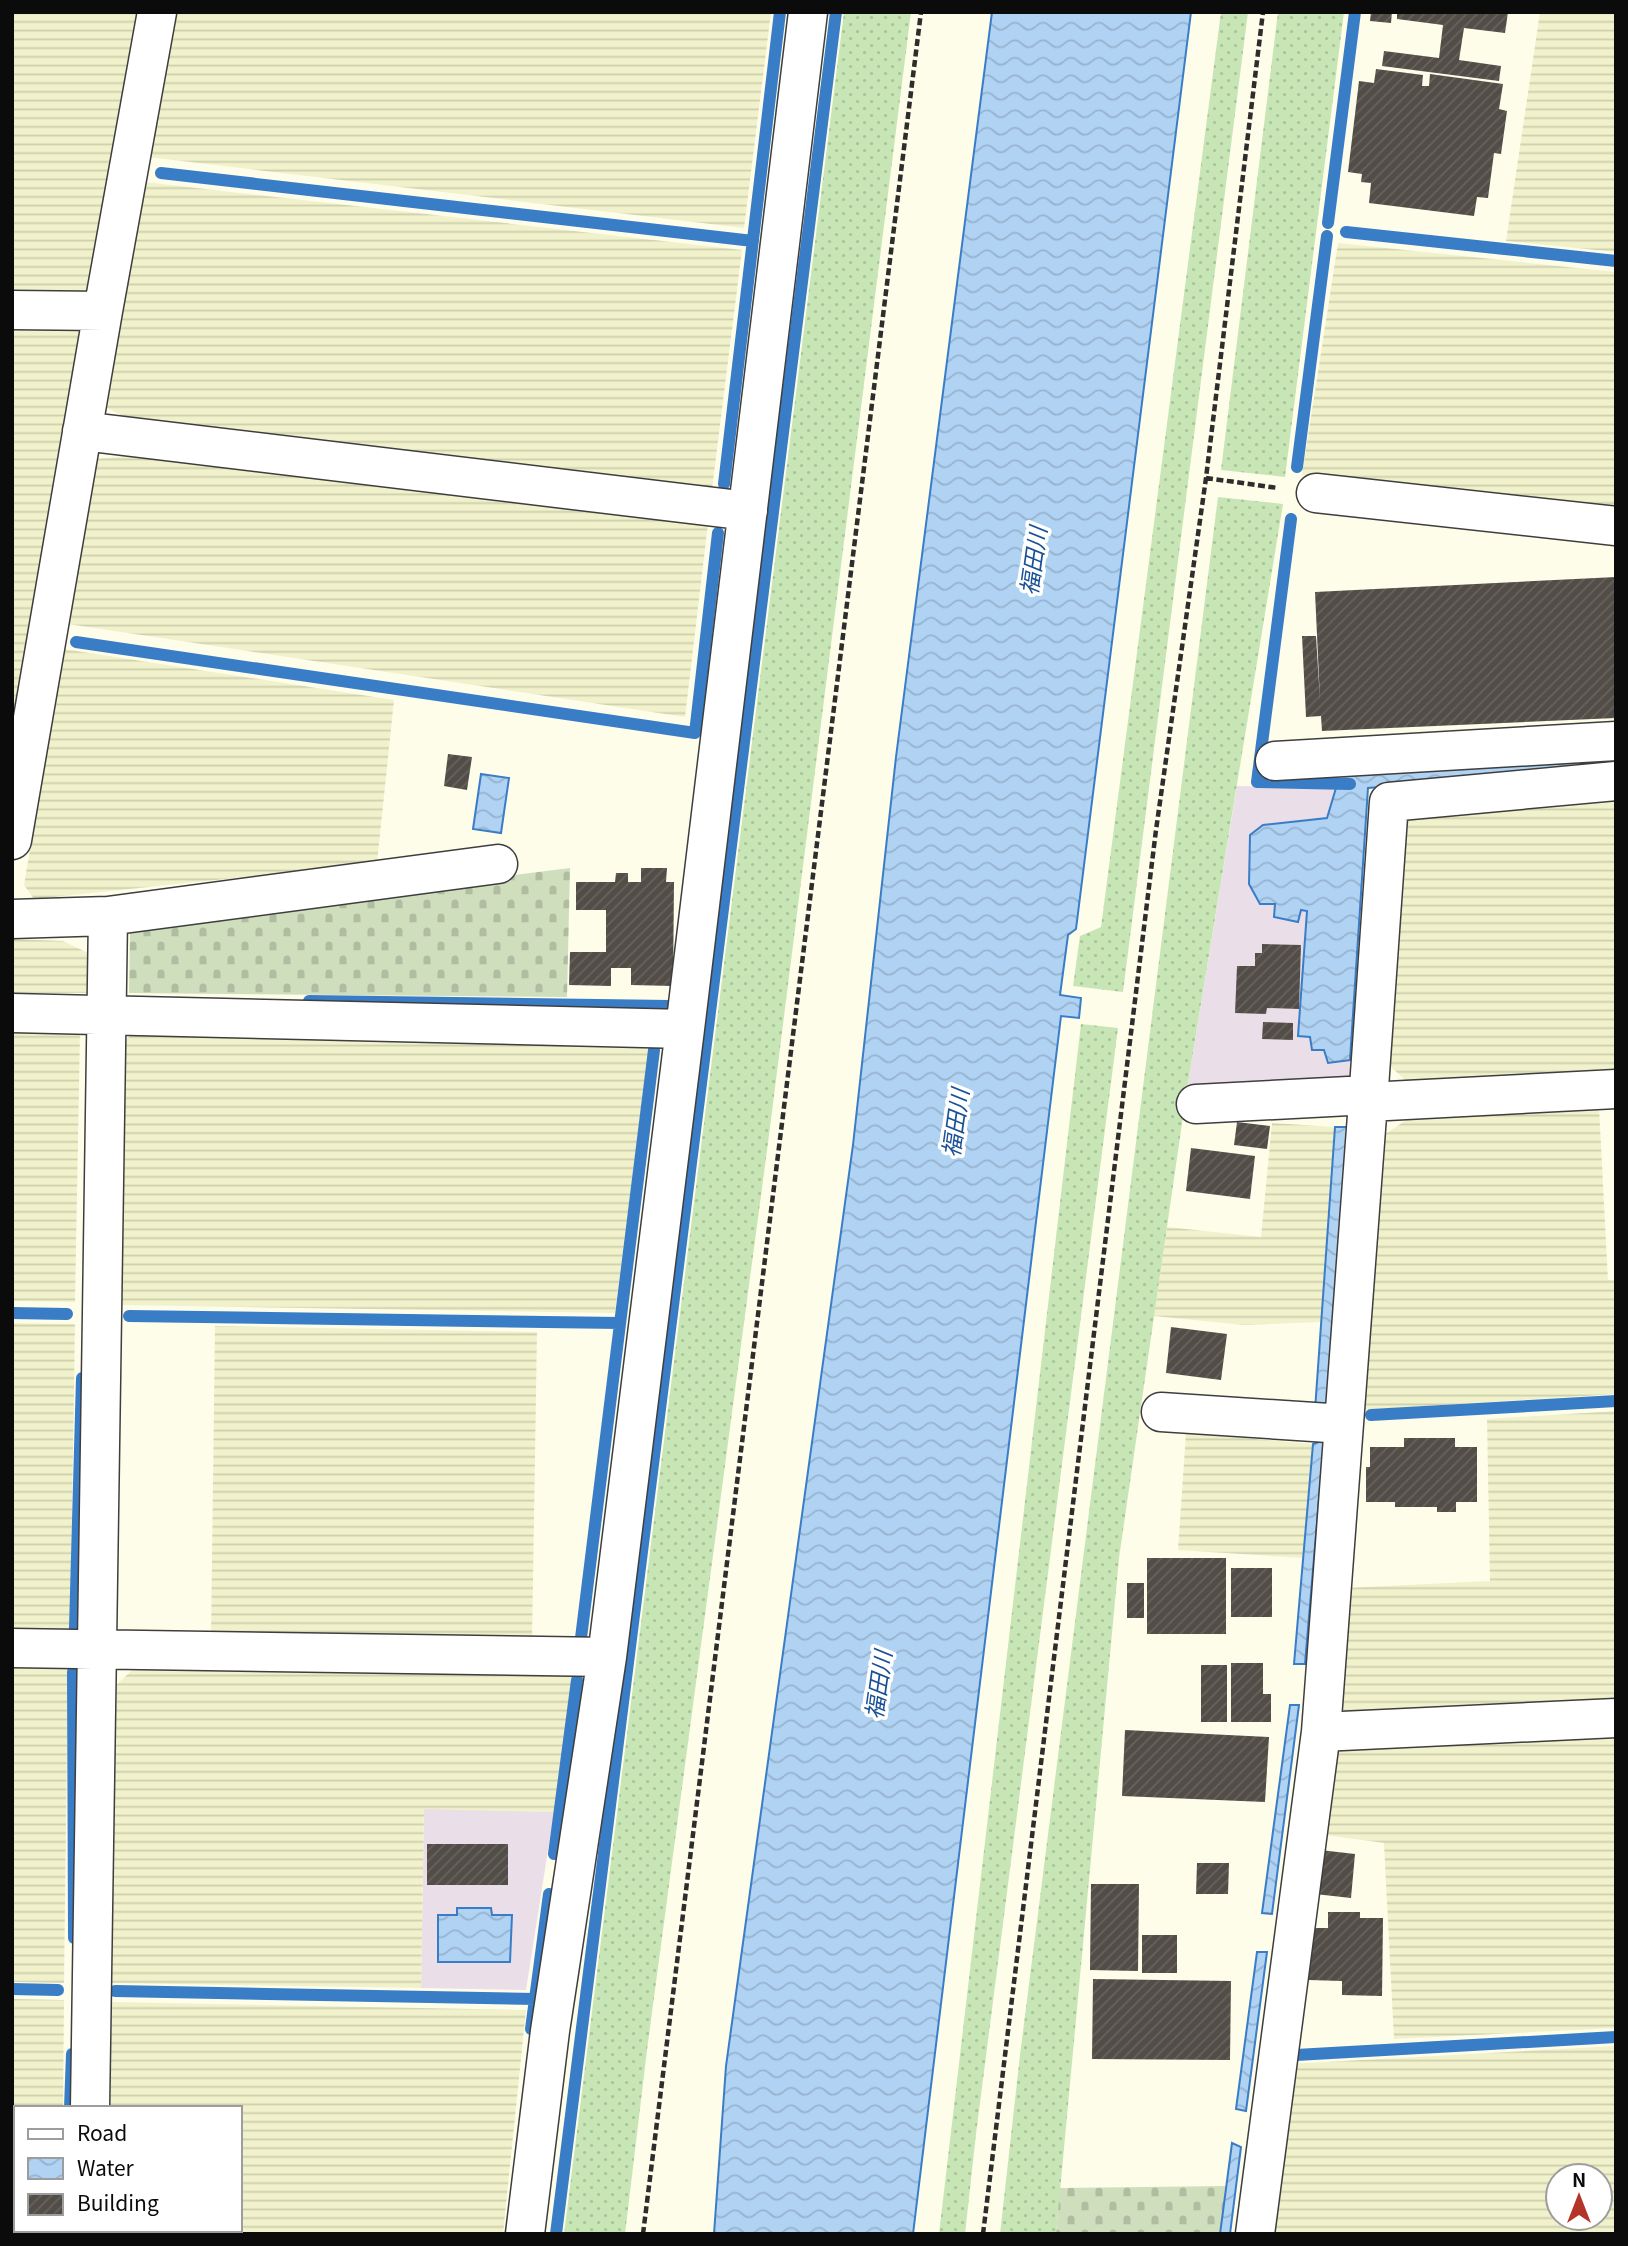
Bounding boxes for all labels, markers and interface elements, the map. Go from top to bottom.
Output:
water label: 福田川 [1010,521,1054,597]
water label: 福田川 [932,1083,976,1159]
water label: 福田川 [855,1645,899,1721]
legend [14,2106,242,2232]
text: Road [77,2117,127,2147]
text: Water [77,2152,135,2182]
north arrow [1544,2162,1614,2232]
text: N [1572,2165,1586,2192]
text: Building [77,2187,159,2217]

